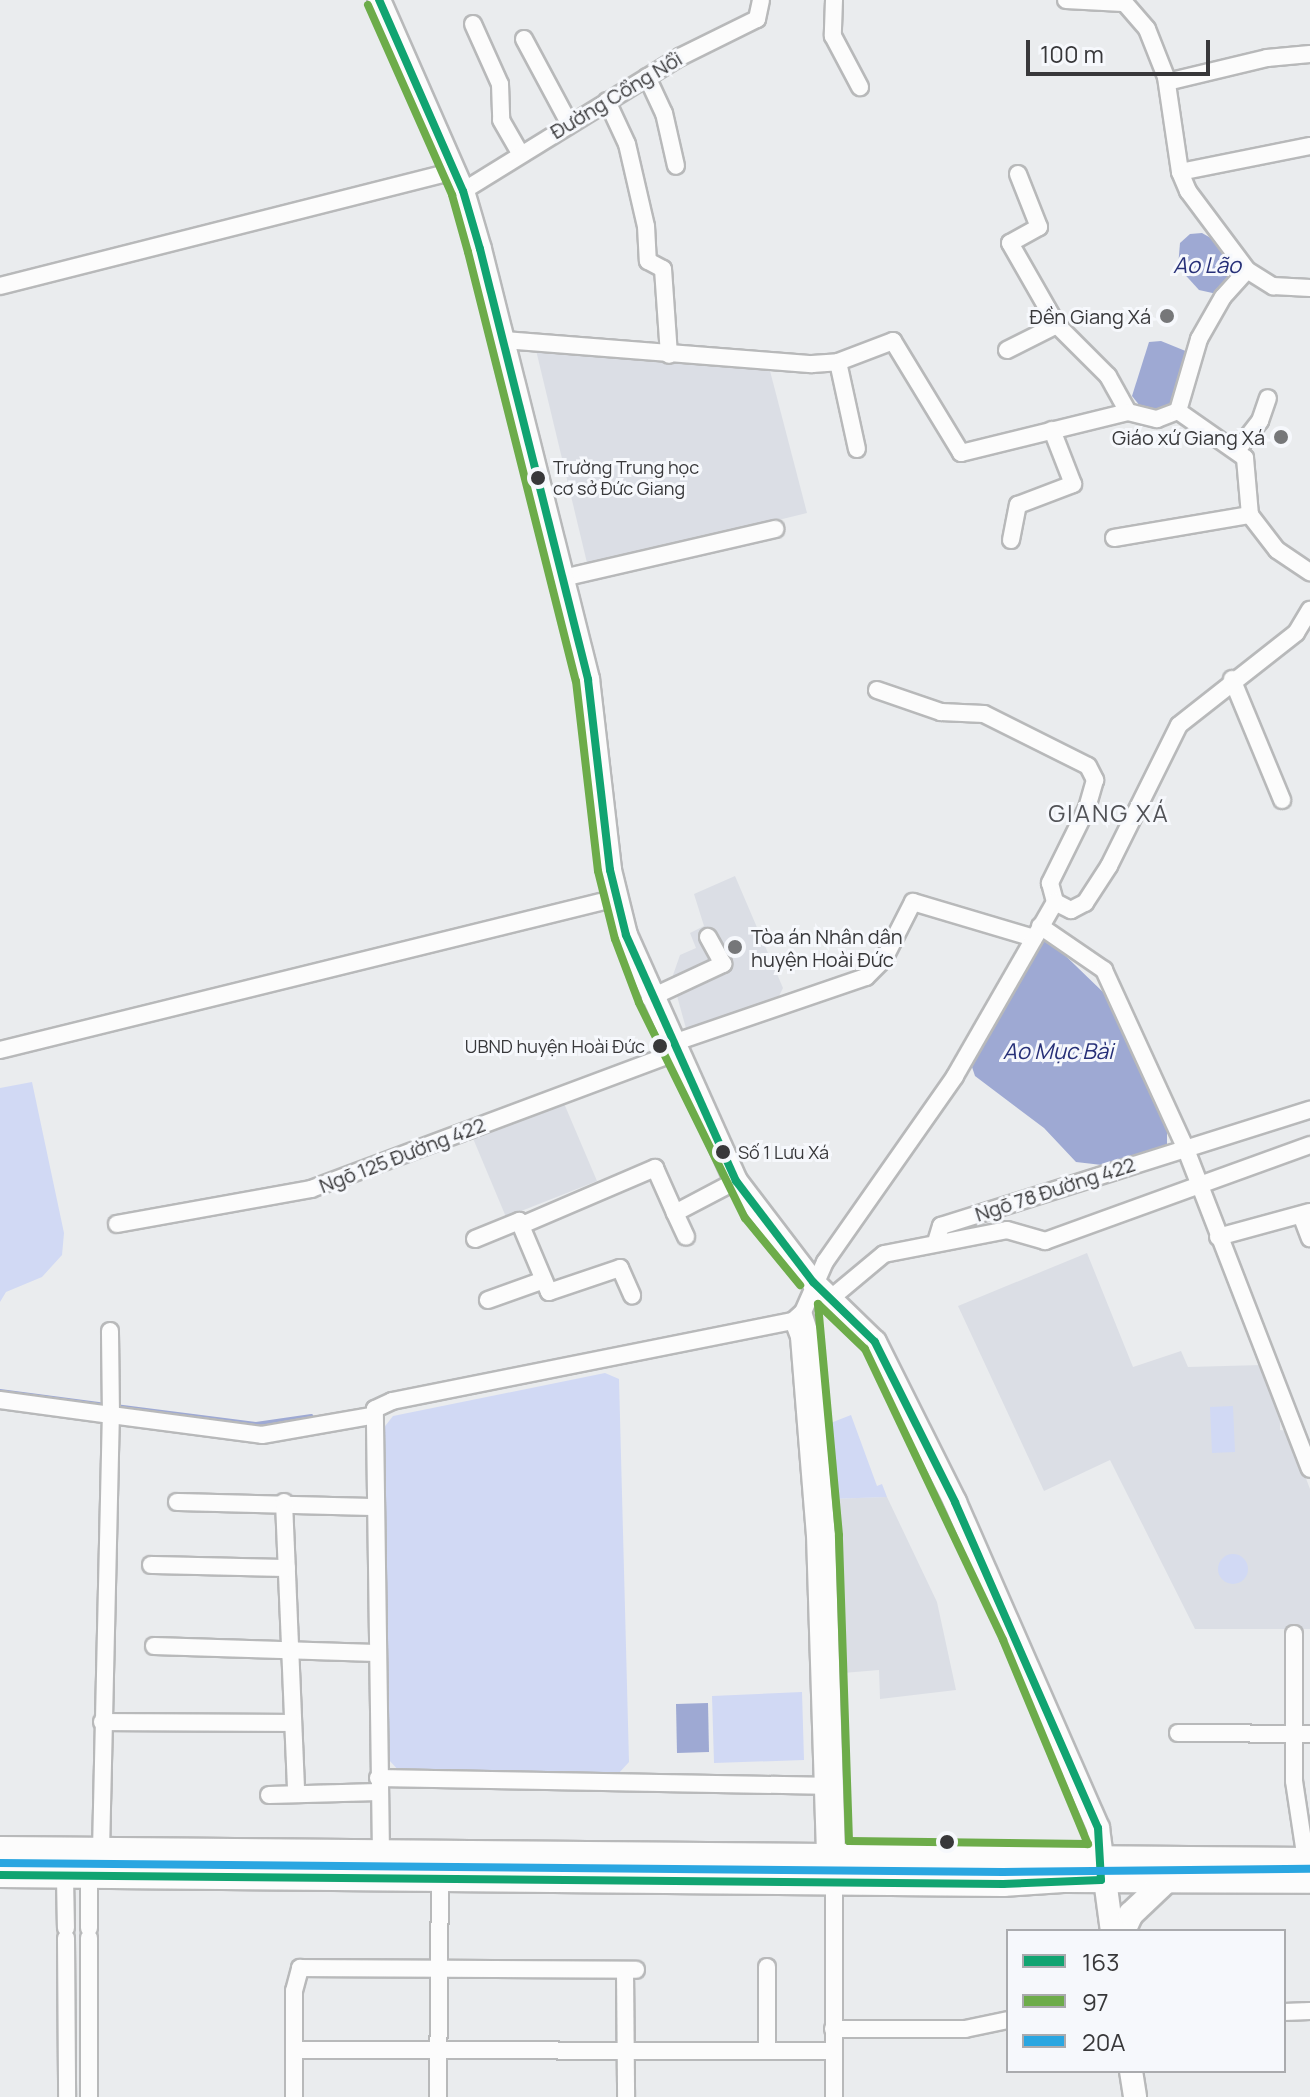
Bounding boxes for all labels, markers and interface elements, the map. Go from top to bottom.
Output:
scale bar [1030,24,1214,74]
text: 100 m [1040,37,1104,70]
street label: Đường Cổng Nổi [546,46,686,144]
water label: Ao Lão [1173,253,1241,279]
place label: Đền Giang Xá [1030,304,1151,328]
marker: Đền Giang Xá [1158,307,1176,325]
place label: Giáo xứ Giang Xá [1112,425,1265,449]
marker: Giáo xứ Giang Xá [1272,428,1290,446]
place label: Trường Trung học cơ sở Đức Giang [553,457,699,500]
marker: Trường Trung học cơ sở Đức Giang [530,470,546,486]
district label: GIANG XÁ [1048,799,1170,827]
place label: Tòa án Nhân dân huyện Hoài Đức [751,924,903,971]
marker: Tòa án Nhân dân huyện Hoài Đức [726,938,744,956]
place label: UBND huyện Hoài Đức [465,1035,645,1057]
marker: UBND huyện Hoài Đức [652,1038,668,1054]
water label: Ao Mục Bài [1003,1039,1113,1065]
street label: Ngõ 125 Đường 422 [316,1112,488,1198]
place label: Số 1 Lưu Xá [738,1141,829,1163]
marker: Số 1 Lưu Xá [715,1144,731,1160]
street label: Ngõ 78 Đường 422 [972,1152,1138,1226]
unlabelled marker [939,1834,955,1850]
legend [1006,1929,1286,2073]
text: 163 [1082,1945,1120,1978]
text: 97 [1082,1985,1109,2018]
text: 20A [1082,2025,1126,2058]

